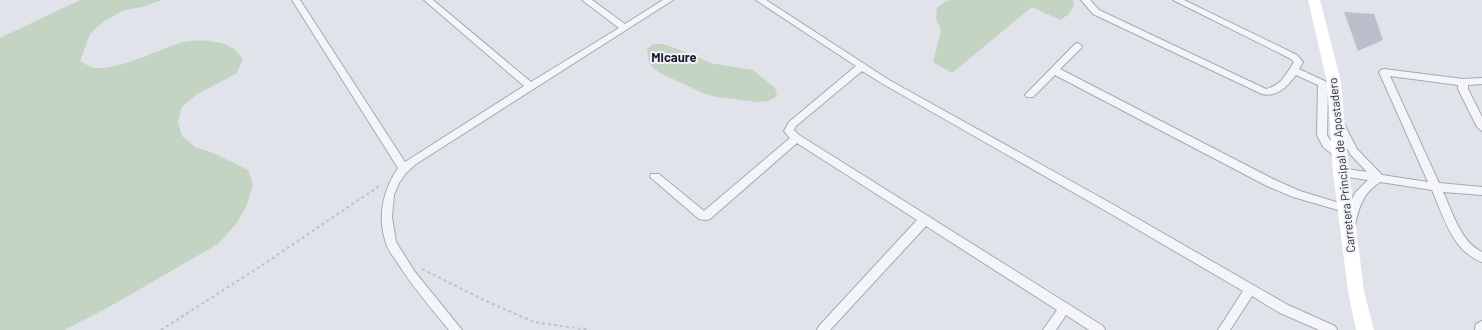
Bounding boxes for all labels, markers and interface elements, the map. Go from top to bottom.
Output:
district label: Micaure [651,49,697,65]
street label: Carretera Principal de Apostadero [1325,77,1357,253]

